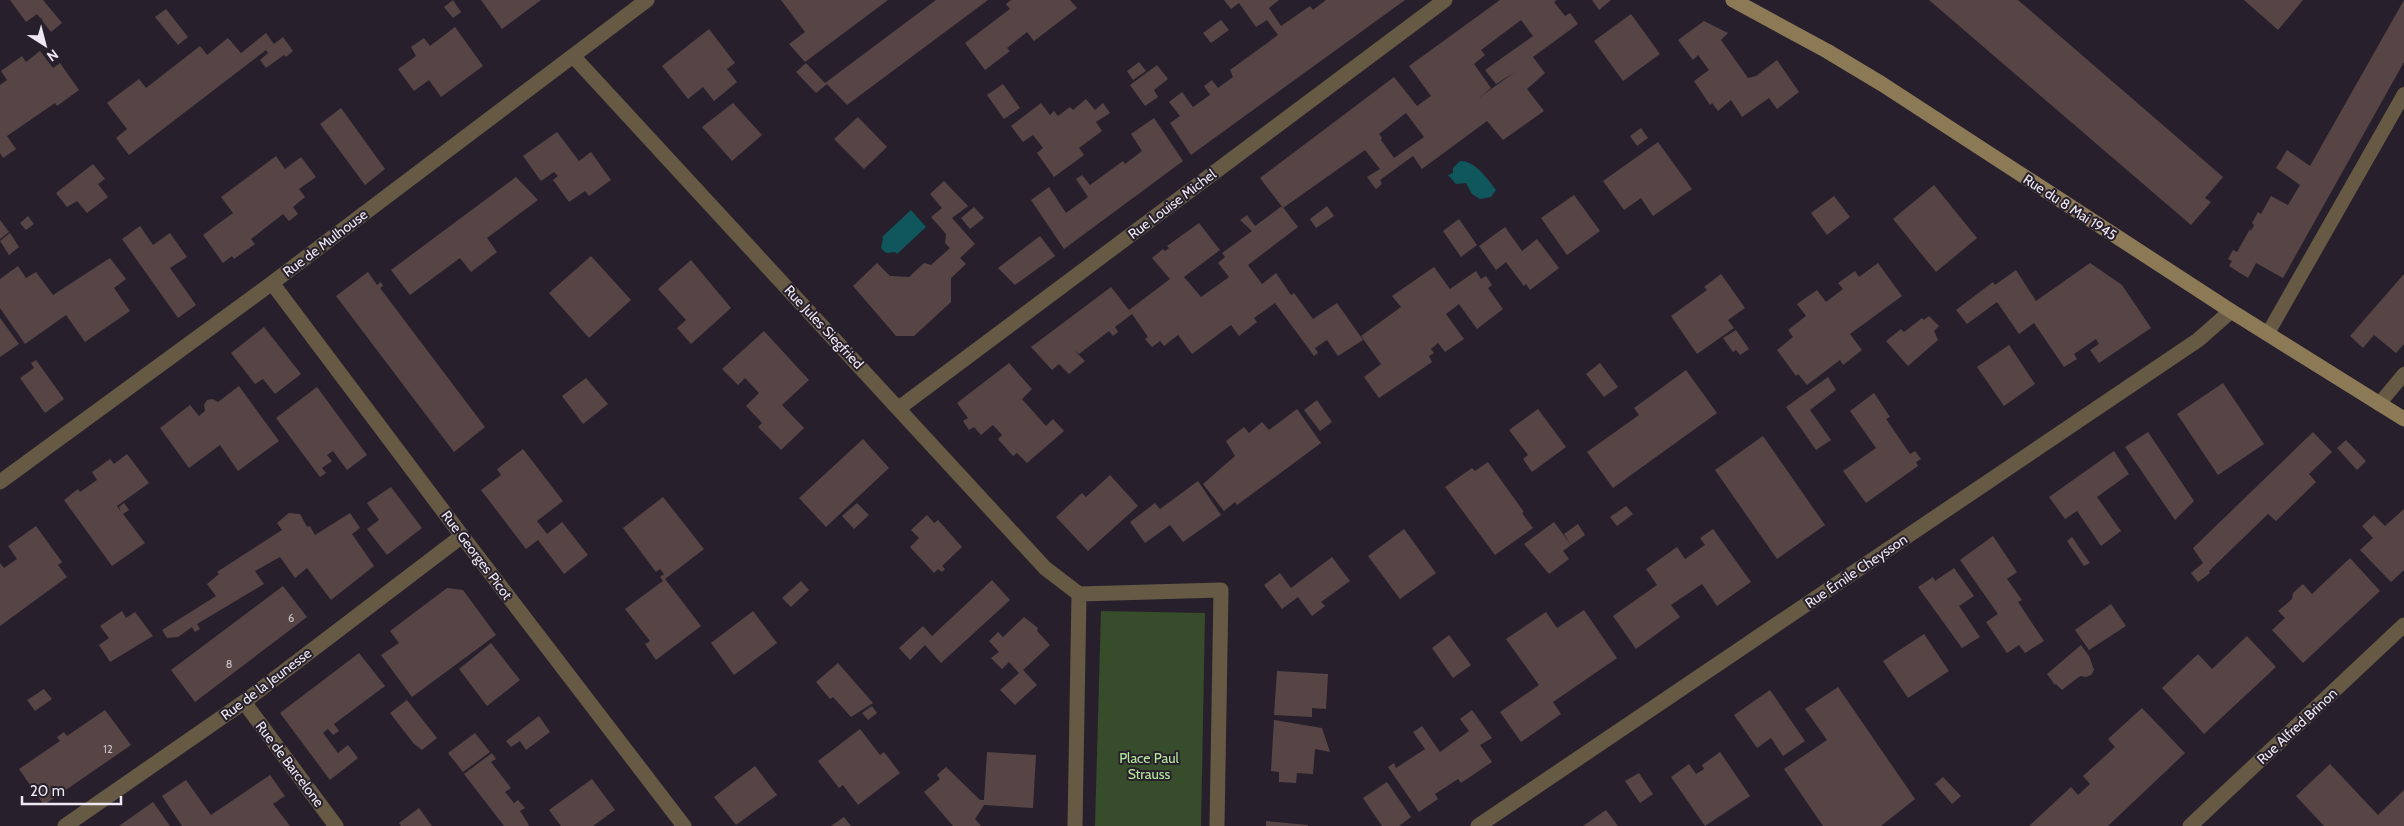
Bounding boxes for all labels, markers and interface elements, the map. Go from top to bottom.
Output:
north arrow [20,20,70,70]
text: N [43,45,62,66]
street label: Rue Louise Michel [1124,165,1220,243]
street label: Rue du 8 Mai 1945 [2020,170,2120,244]
street label: Rue de Mulhouse [279,205,371,281]
street label: Rue Jules Siegfried [781,281,867,373]
street label: Rue Georges Picot [438,507,517,603]
street label: Rue Émile Cheysson [1801,530,1911,612]
house number: 6 [288,611,294,625]
street label: Rue de la Jeunesse [217,644,315,724]
house number: 8 [226,657,232,671]
street label: Rue Alfred Brinon [2253,684,2341,768]
street label: Rue de Barcelone [252,718,328,810]
house number: 12 [103,742,113,756]
park label: Place Paul Strauss [1119,749,1180,783]
scale bar [22,774,121,806]
text: 20 m [30,782,65,800]

